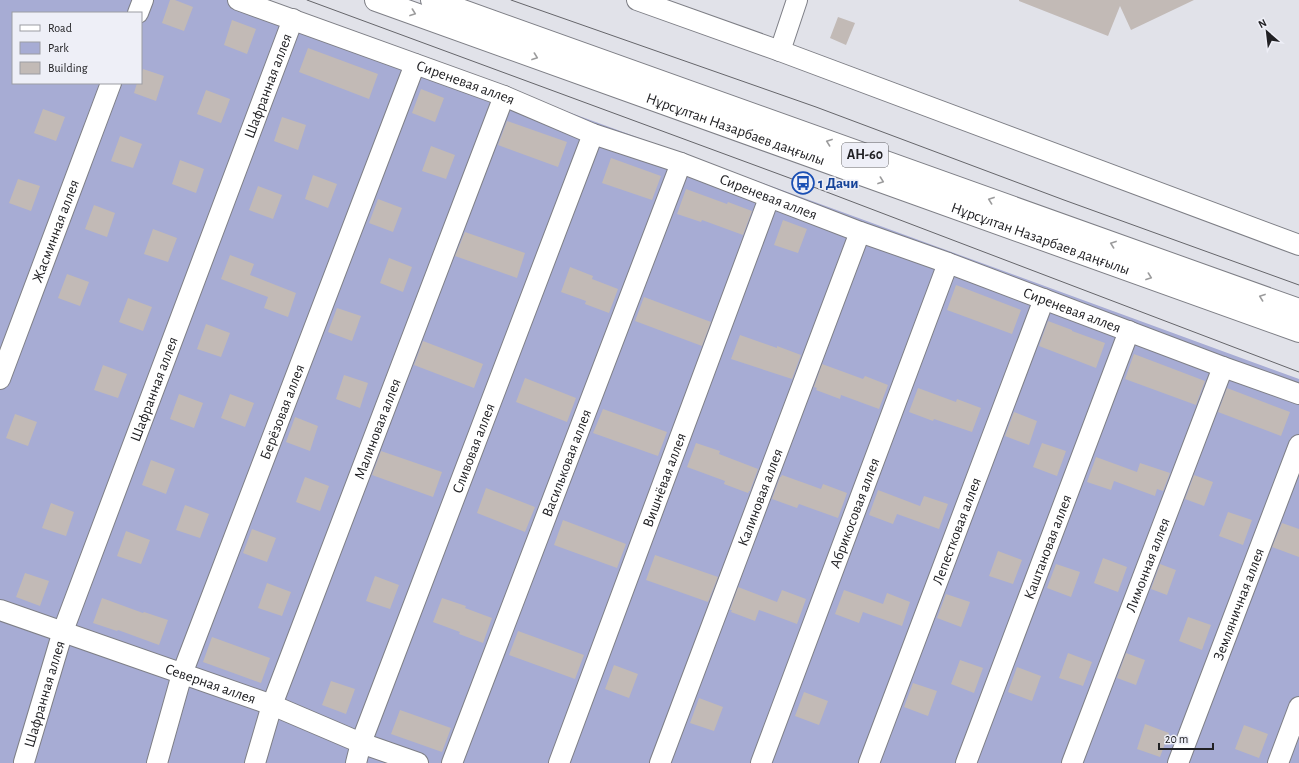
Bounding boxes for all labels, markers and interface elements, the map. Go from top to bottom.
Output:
one-way arrow [409,9,416,17]
legend [12,12,142,84]
north arrow [1247,12,1287,52]
text: N [1257,17,1269,30]
text: Road [48,22,72,34]
street label: Шафранная аллея [241,31,294,140]
text: Park [48,42,69,54]
one-way arrow [531,52,538,61]
street label: Сиреневая аллея [415,58,517,107]
text: Building [48,62,88,74]
street label: Нұрсұлтан Назарбаев даңғылы [644,90,827,168]
one-way arrow [826,138,833,147]
road number: АН-60 [842,143,888,167]
bus stop icon: 1 Дачи [790,170,816,196]
street label: Сиреневая аллея [718,171,819,222]
place label: 1 Дачи [818,176,859,191]
one-way arrow [878,177,885,185]
street label: Жасминная аллея [29,178,82,285]
one-way arrow [988,196,995,204]
street label: Нұрсұлтан Назарбаев даңғылы [949,199,1132,277]
one-way arrow [1110,240,1117,248]
one-way arrow [1145,272,1152,281]
street label: Сиреневая аллея [1021,285,1123,335]
one-way arrow [1259,293,1266,301]
street label: Шафранная аллея [127,335,180,444]
street label: Берёзовая аллея [257,362,307,462]
street label: Малиновая аллея [351,376,403,481]
street label: Сливовая аллея [449,401,497,495]
street label: Васильковая аллея [539,407,594,519]
street label: Вишнёвая аллея [640,431,689,529]
street label: Калиновая аллея [735,446,785,548]
street label: Абрикосовая аллея [827,456,882,570]
street label: Лепестковая аллея [930,475,984,587]
street label: Каштановая аллея [1021,492,1074,601]
street label: Лимонная аллея [1123,516,1172,614]
street label: Земляничная аллея [1210,546,1267,662]
street label: Шафранная аллея [21,639,67,749]
street label: Северная аллея [163,661,258,706]
scale bar [1159,725,1213,751]
text: 20 m [1165,733,1188,745]

